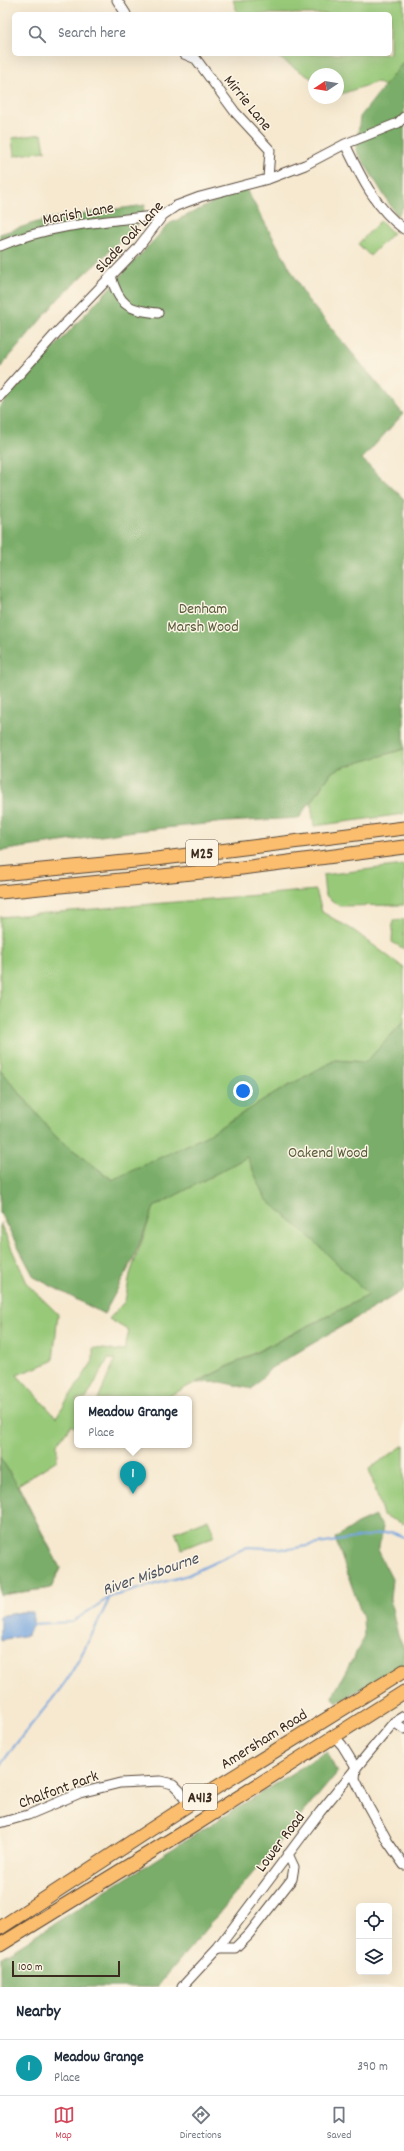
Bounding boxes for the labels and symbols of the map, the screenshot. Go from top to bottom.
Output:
north arrow [308,68,344,104]
street label: Mirrie Lane [217,71,277,137]
street label: Slade Oak Lane [90,196,170,279]
street label: Marish Lane [41,197,116,232]
park label: Denham Marsh Wood [167,598,239,639]
road number: M25 [186,840,218,866]
your location [233,1081,253,1101]
park label: Oakend Wood [288,1142,368,1165]
pin: 1 [120,1461,146,1494]
water label: River Misbourne [100,1548,204,1604]
street label: Amersham Road [216,1704,312,1776]
street label: Chalfont Park [16,1765,102,1815]
road number: A413 [183,1784,217,1810]
street label: Lower Road [251,1807,311,1878]
scale bar [12,1959,120,1978]

